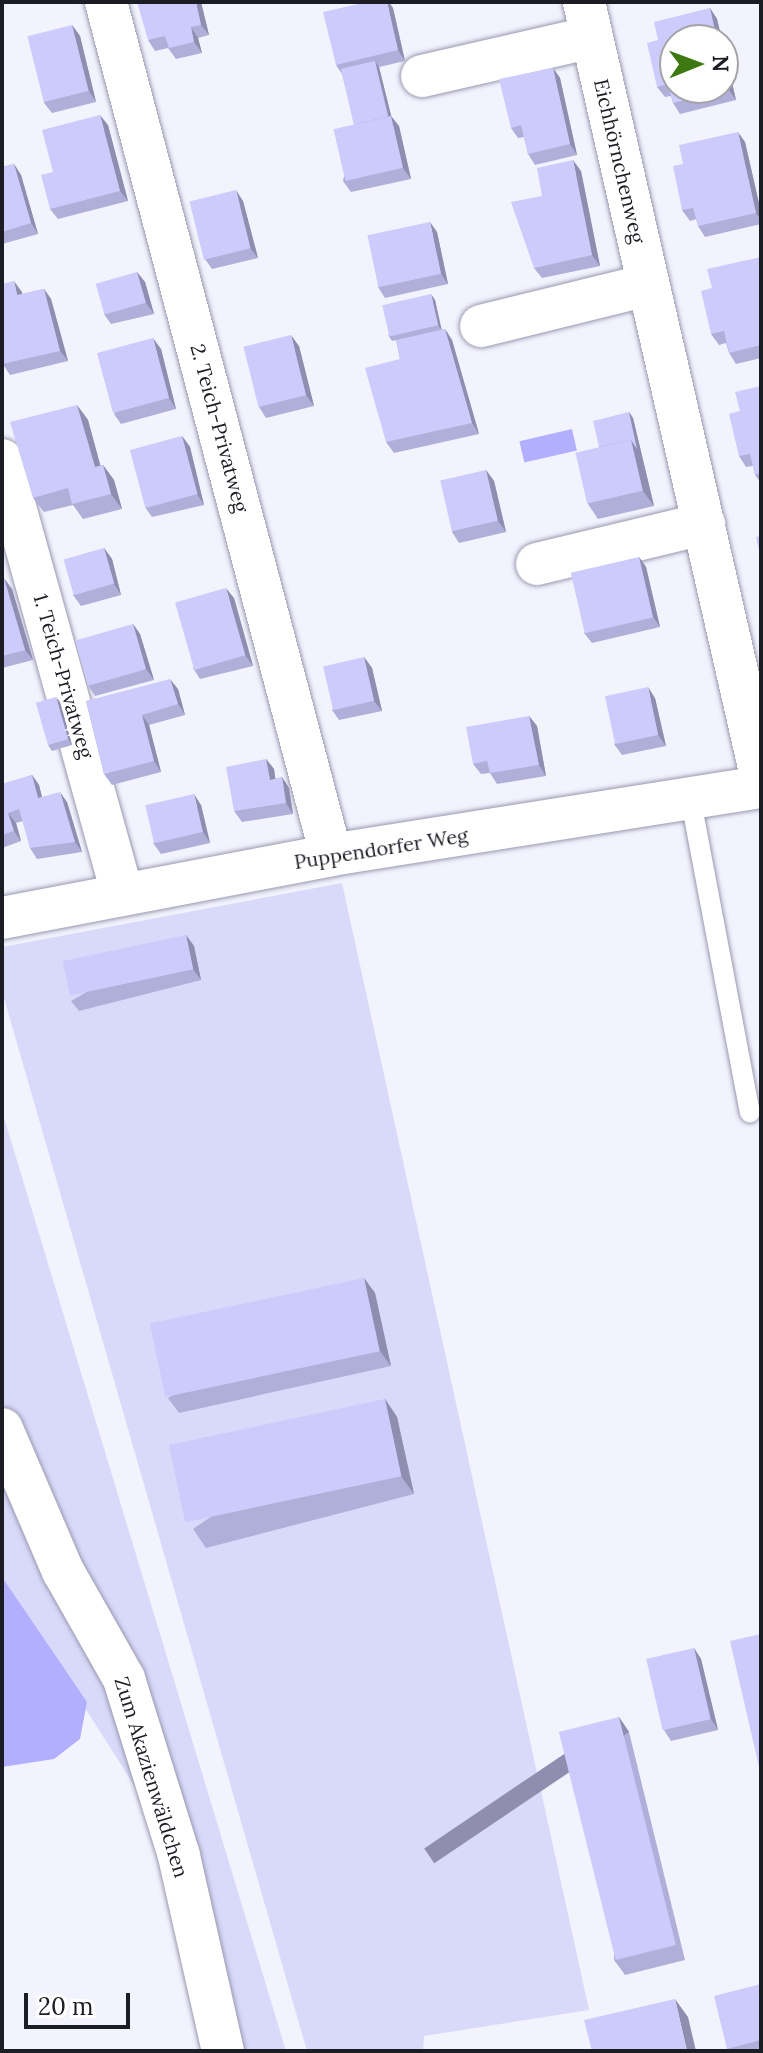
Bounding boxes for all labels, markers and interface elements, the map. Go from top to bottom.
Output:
north arrow [659,24,739,104]
text: N [707,55,735,72]
street label: Eichhörnchenweg [589,76,651,246]
street label: 2. Teich-Privatweg [186,341,254,515]
street label: 1. Teich-Privatweg [29,591,99,761]
street label: Puppendorfer Weg [292,822,470,874]
street label: Zum Akazienwäldchen [110,1674,194,1880]
scale bar [28,1977,134,2027]
text: 20 m [38,1991,94,2022]

